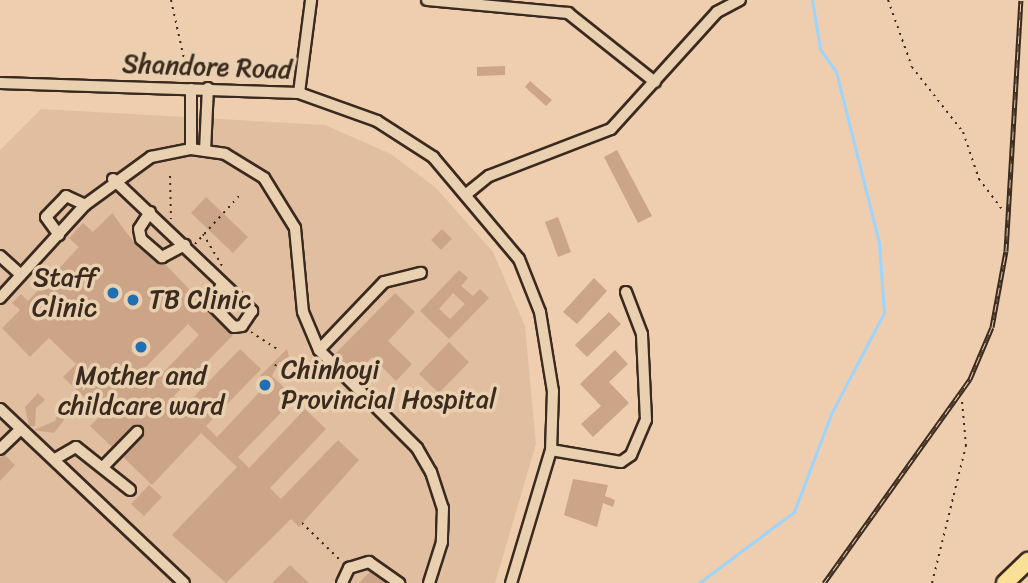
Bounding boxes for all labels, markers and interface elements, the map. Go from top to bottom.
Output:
street label: Shandore Road [122,48,292,86]
place label: Staff Clinic [32,262,97,324]
marker: Staff Clinic [103,283,123,303]
place label: TB Clinic [149,284,252,316]
marker: TB Clinic [123,290,143,310]
marker: Mother and childcare ward [131,337,151,357]
place label: Chinhoyi Provincial Hospital [281,354,497,416]
place label: Mother and childcare ward [58,360,224,422]
marker: Chinhoyi Provincial Hospital [255,375,275,395]

